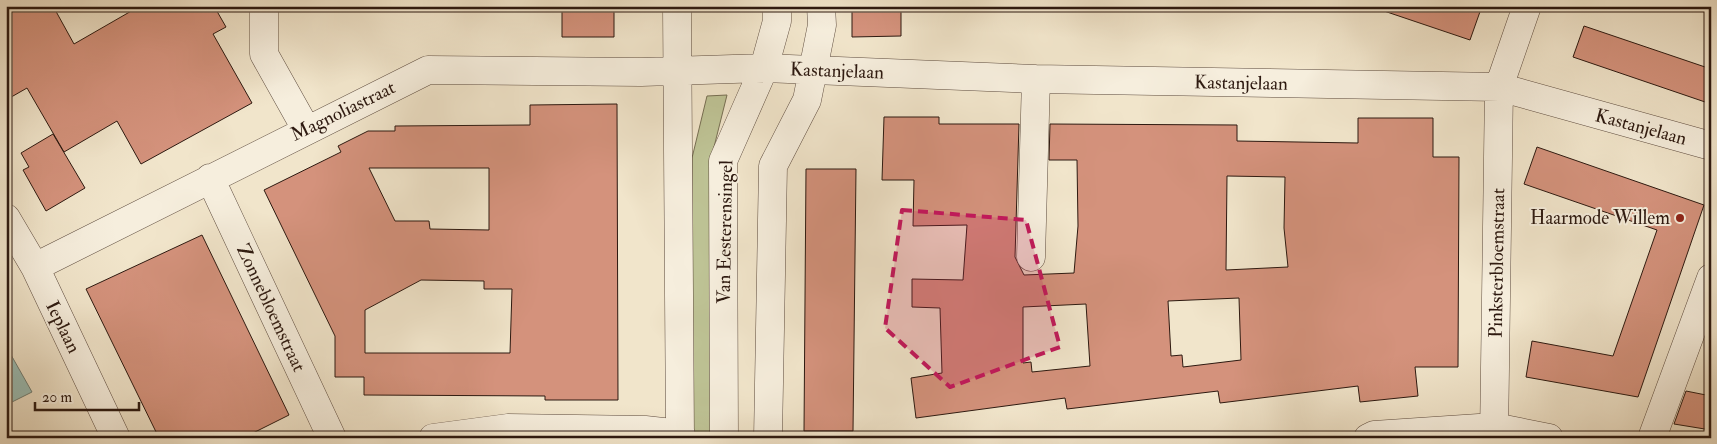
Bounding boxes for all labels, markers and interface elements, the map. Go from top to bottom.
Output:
street label: Kastanjelaan [790,57,885,85]
street label: Kastanjelaan [1194,70,1288,96]
street label: Magnoliastraat [287,75,399,147]
street label: Kastanjelaan [1593,103,1690,151]
street label: Van Eesterensingel [712,160,738,304]
street label: Pinksterbloemstraat [1484,188,1510,338]
place label: Haarmode Willem [1530,206,1670,230]
marker: Haarmode Willem [1674,212,1686,224]
street label: Zonnebloemstraat [231,240,311,376]
street label: Ieplaan [39,297,86,358]
scale bar [35,379,139,411]
text: 20 m [42,388,72,407]

